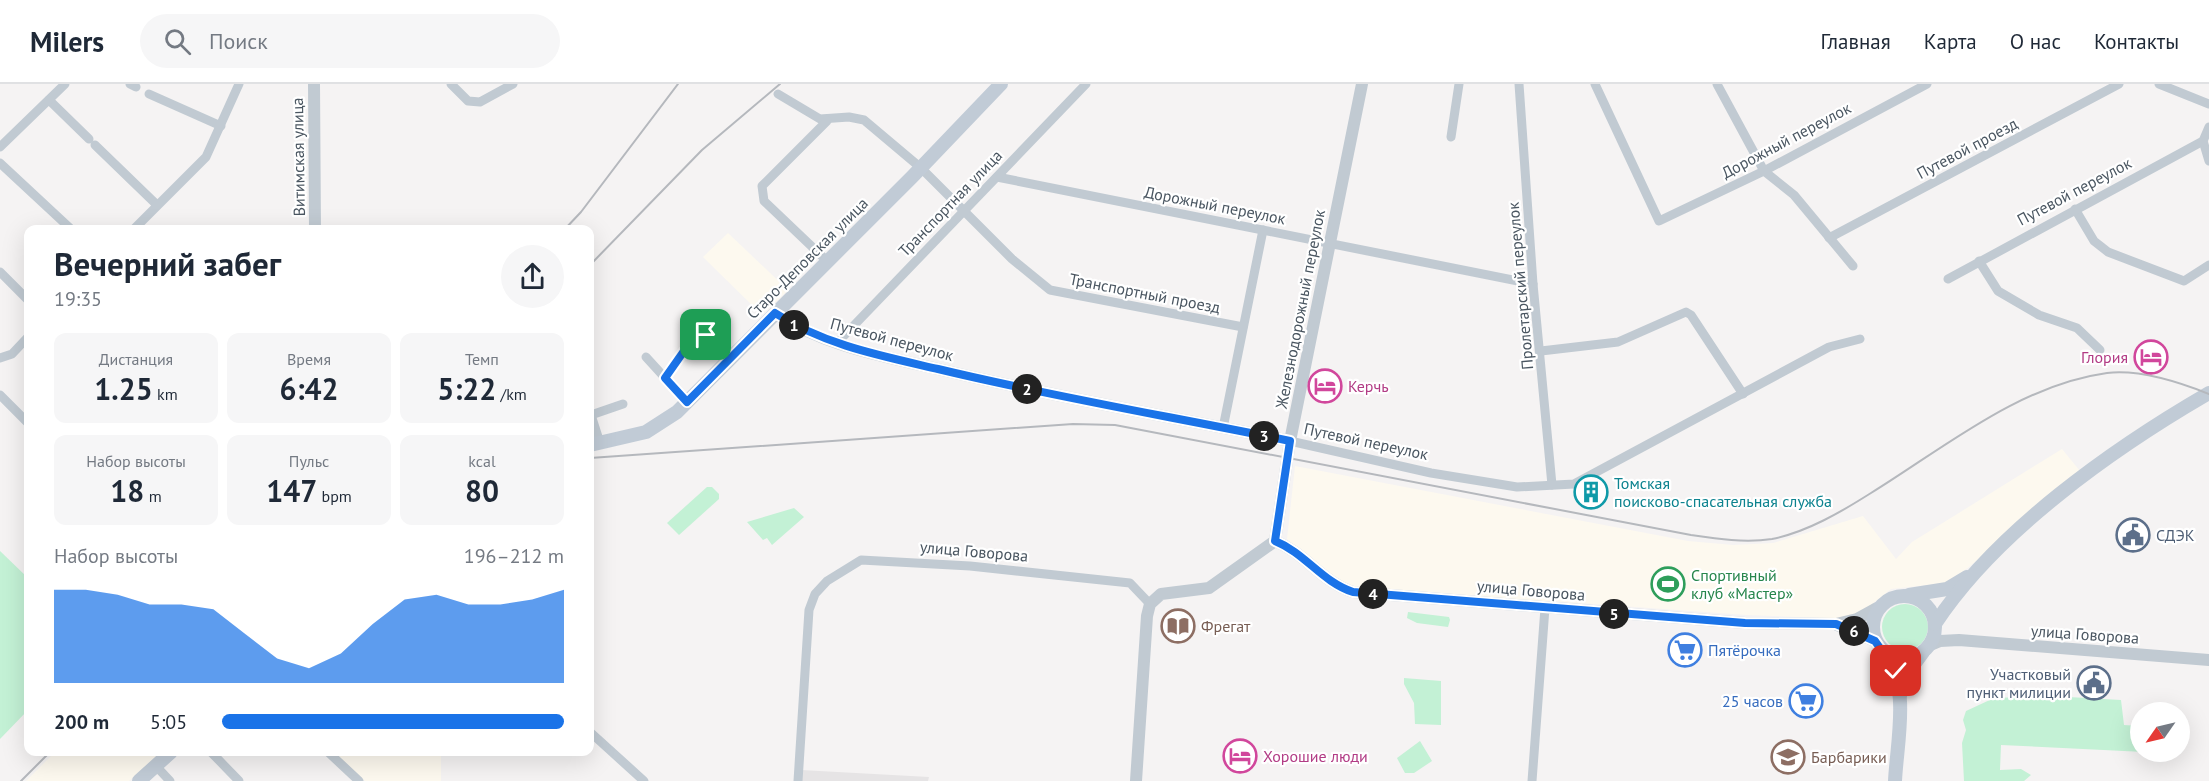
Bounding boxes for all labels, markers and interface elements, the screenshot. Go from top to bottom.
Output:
search box [140,14,560,68]
text: Milers [30,23,104,60]
icon: search [161,25,194,58]
text: Поиск [209,27,268,55]
text: Главная [1820,28,1891,55]
text: Карта [1924,28,1977,55]
text: О нас [2010,28,2061,55]
text: Контакты [2094,28,2179,55]
street label: Витимская улица [287,97,309,217]
street label: Дорожный переулок [1718,97,1854,183]
street label: Путевой проезд [1913,113,2021,183]
street label: Транспортная улица [894,145,1006,261]
street label: Путевой переулок [2013,152,2135,230]
street label: Дорожный переулок [1143,181,1288,229]
street label: Старо-Деповская улица [742,193,872,323]
street label: Пролетарский переулок [1503,201,1537,371]
street label: Железнодорожный переулок [1271,207,1329,411]
text: Вечерний забег [54,242,281,285]
button: share [501,245,564,308]
street label: Транспортный проезд [1068,269,1222,318]
text: 19:35 [54,286,102,312]
pin [680,309,731,360]
pin: 1 [779,310,809,340]
street label: Путевой переулок [828,313,956,365]
text: 1 [789,315,799,335]
icon: arrive [689,318,722,351]
hotel icon: Глория [2133,339,2169,375]
place label: Глория [2081,347,2128,367]
text: Дистанция [99,349,173,369]
text: Время [287,349,331,369]
text: Темп [465,349,499,369]
hotel icon: Керчь [1307,368,1343,404]
text: 1.25 [94,369,153,408]
text: 6:42 [279,369,339,408]
text: 5:22 [437,369,496,408]
pin: 2 [1012,374,1042,404]
place label: Керчь [1348,376,1389,396]
text: 2 [1022,379,1032,399]
text: km [153,384,178,404]
text: /km [496,384,527,404]
street label: Путевой переулок [1302,418,1430,464]
pin: 3 [1249,421,1279,451]
text: 3 [1259,426,1269,446]
text: Набор высоты [86,451,186,471]
text: Пульс [289,451,329,471]
text: kcal [468,451,496,471]
text: 18 [110,471,144,510]
text: 147 [266,471,317,510]
text: 80 [465,471,499,510]
place label: Томская поисково-спасательная служба [1614,473,1832,511]
building icon: Томская поисково-спасательная служба [1573,474,1609,510]
text: m [144,486,162,506]
text: bpm [317,486,352,506]
public building icon: СДЭК [2115,517,2151,553]
place label: СДЭК [2156,525,2195,545]
street label: улица Говорова [919,536,1029,566]
text: Набор высоты [54,543,178,569]
text: 196–212 m [464,543,564,569]
place label: Спортивный клуб «Мастер» [1691,565,1794,603]
sports icon: Спортивный клуб «Мастер» [1650,566,1686,602]
street label: улица Говорова [1476,575,1586,605]
pin: 4 [1358,579,1388,609]
text: 4 [1368,584,1378,604]
pin: 5 [1599,599,1629,629]
text: 5 [1609,604,1619,624]
library icon: Фрегат [1160,608,1196,644]
place label: Фрегат [1201,616,1251,636]
pin: 6 [1839,616,1869,646]
street label: улица Говорова [2030,620,2140,648]
text: 6 [1849,621,1859,641]
supermarket icon: Пятёрочка [1667,632,1703,668]
place label: Пятёрочка [1708,640,1781,660]
pin [1870,645,1921,696]
icon: check [1879,654,1912,687]
place label: Участковый пункт милиции [1966,664,2071,702]
public building icon: Участковый пункт милиции [2076,665,2112,701]
supermarket icon: 25 часов [1788,683,1824,719]
place label: 25 часов [1722,691,1783,711]
north arrow [2130,702,2190,762]
map controls [2130,702,2190,762]
text: 200 m [54,709,109,735]
text: 5:05 [150,709,187,735]
hotel icon: Хорошие люди [1222,738,1258,774]
school or university icon: Барбарики [1770,739,1806,775]
place label: Хорошие люди [1263,746,1368,766]
place label: Барбарики [1811,747,1887,767]

